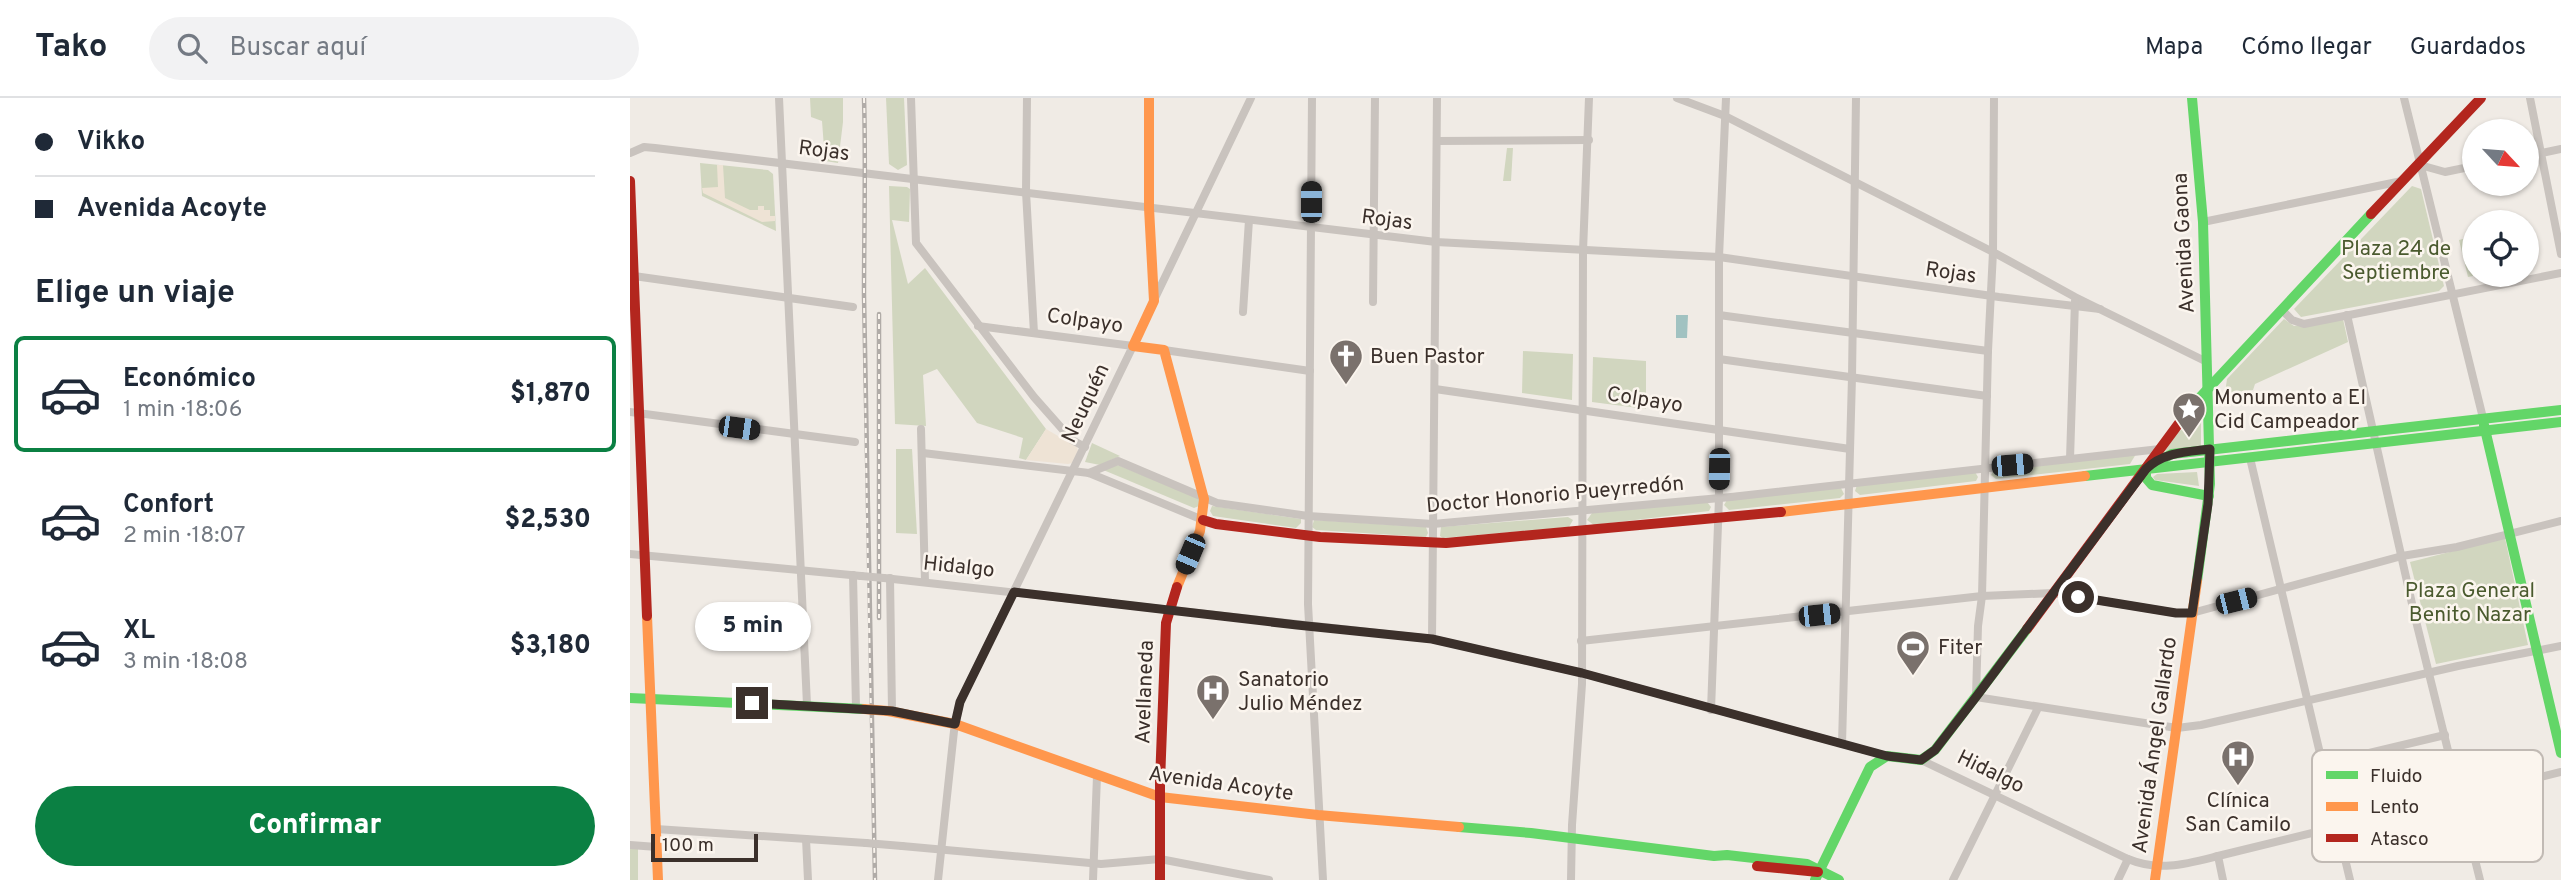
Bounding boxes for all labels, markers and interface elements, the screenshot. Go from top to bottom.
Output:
search box [149,17,639,80]
text: Tako [35,27,107,69]
icon: search [173,29,211,67]
text: Buscar aquí [229,32,366,65]
text: Mapa [2145,33,2203,63]
text: Cómo llegar [2241,33,2372,63]
text: Guardados [2410,33,2526,63]
north arrow [2462,119,2539,196]
map controls [2462,119,2539,287]
text: Vikko [77,126,145,159]
street label: Rojas [797,135,851,168]
street label: Avenida Gaona [2167,172,2202,314]
car [1301,181,1322,223]
text: Avenida Acoyte [77,193,267,226]
street label: Rojas [1360,204,1414,237]
button: locate [2462,210,2539,287]
park label: Plaza 24 de Septiembre [2341,236,2451,287]
street label: Rojas [1923,257,1978,290]
text: Elige un viaje [35,274,235,314]
street label: Colpayo [1045,303,1125,340]
church icon: Buen Pastor [1327,337,1365,386]
place label: Buen Pastor [1370,344,1485,371]
street label: Neuquén [1056,360,1116,448]
icon: car [39,363,102,426]
text: Económico [123,363,256,396]
text: $1,870 [510,378,591,411]
street label: Colpayo [1605,381,1685,420]
place label: Monumento a El Cid Campeador [2214,385,2366,436]
place icon: Monumento a El Cid Campeador [2170,390,2208,439]
text: 1 min · 18:06 [123,396,242,425]
car [717,415,762,441]
car [1709,448,1730,490]
car [1991,453,2034,477]
street label: Doctor Honorio Pueyrredón [1425,471,1685,520]
icon: car [39,489,102,552]
text: Confort [123,489,214,522]
text: $2,530 [504,504,591,537]
text: 2 min · 18:07 [123,522,245,551]
car [1173,531,1208,577]
street label: Hidalgo [922,550,996,585]
park label: Plaza General Benito Nazar [2405,578,2535,629]
route start [2062,581,2094,613]
car [2214,586,2259,616]
callout: 5 min [694,602,810,650]
car [1798,602,1841,628]
text: 5 min [723,612,783,641]
icon: car [39,615,102,678]
text: XL [123,615,155,648]
sports icon: Fiter [1894,628,1932,677]
text: $3,180 [510,630,591,663]
place label: Fiter [1938,635,1983,662]
street label: Avenida Ángel Gallardo [2126,635,2184,855]
street label: Avellaneda [1130,640,1161,745]
text: 3 min · 18:08 [123,648,248,677]
place label: Sanatorio Julio Méndez [1238,667,1363,718]
hospital icon: Sanatorio Julio Méndez [1194,672,1232,721]
route end [736,687,768,719]
hospital icon: Clínica San Camilo [2219,738,2257,787]
street label: Hidalgo [1952,744,2029,800]
legend [2312,750,2543,862]
street label: Avenida Acoyte [1147,761,1295,808]
text: Fluido [2370,765,2422,789]
button: Confirmar [35,786,595,866]
place label: Clínica San Camilo [2185,788,2291,839]
text: Lento [2370,796,2419,820]
text: Atasco [2370,828,2429,852]
scale bar [651,831,758,863]
text: 100 m [662,834,714,858]

